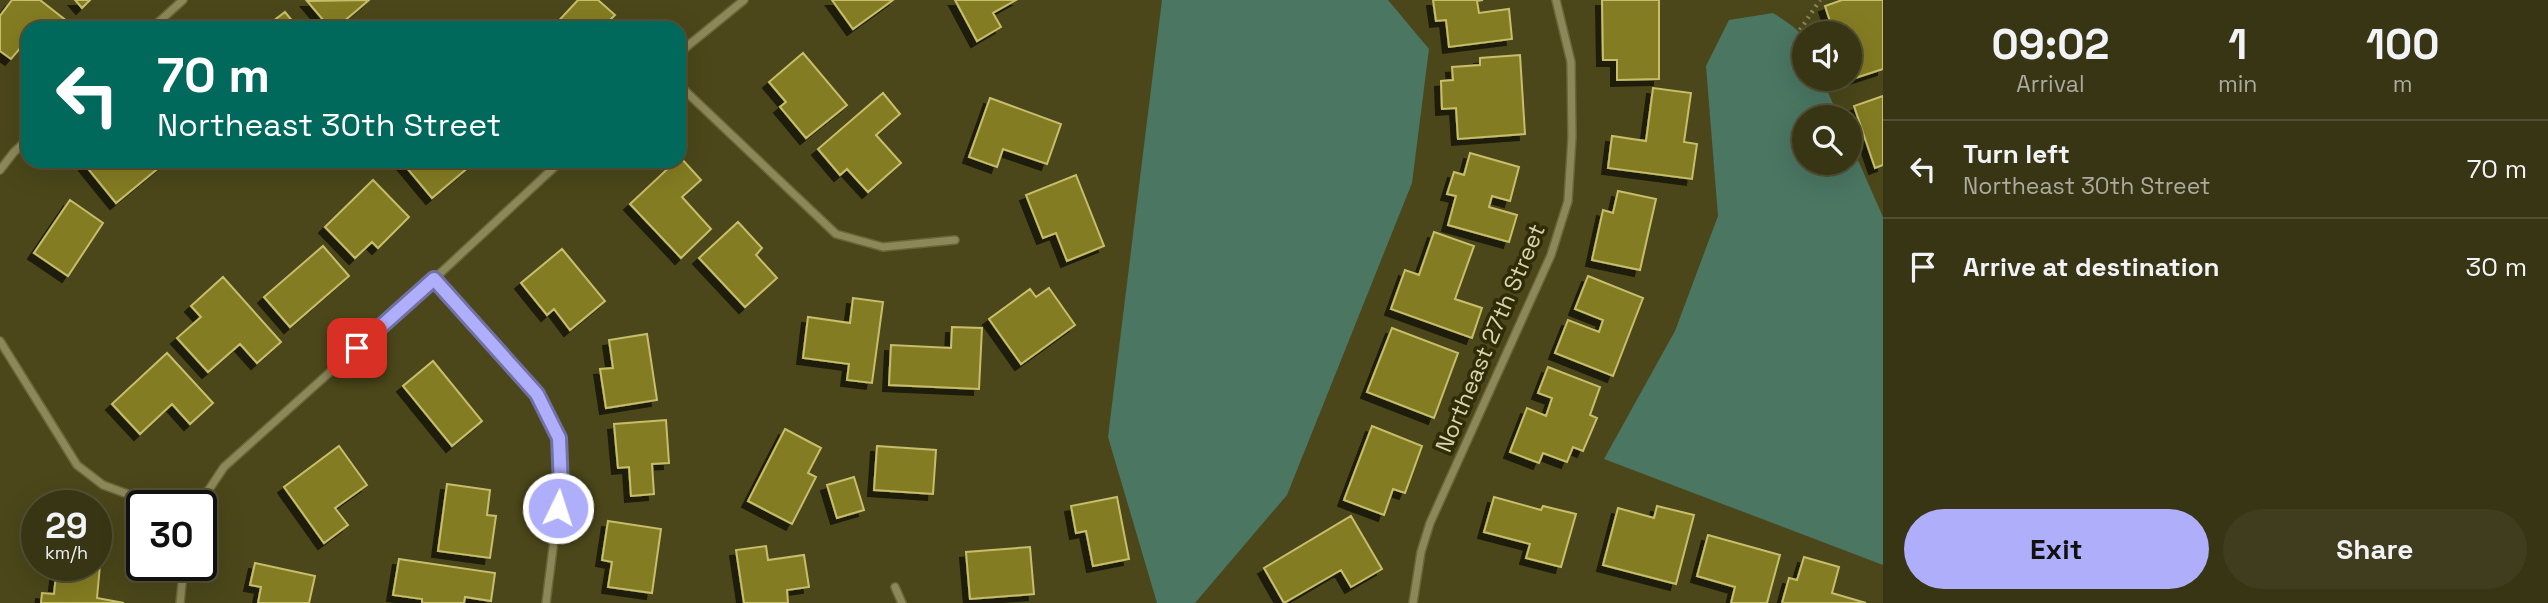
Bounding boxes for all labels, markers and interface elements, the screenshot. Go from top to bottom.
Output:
text: 09:02 [1992,18,2109,71]
text: 1 [2228,18,2247,71]
text: 100 [2366,18,2439,71]
map controls [1792,21,1862,175]
button: sound [1792,21,1862,91]
text: 70 m [157,44,270,106]
icon: left [42,49,133,140]
text: Arrival [2016,69,2085,99]
text: min [2218,69,2257,99]
text: m [2393,69,2413,99]
text: Northeast 30th Street [157,105,501,145]
button: search [1792,105,1862,175]
text: Turn left [1963,137,2070,171]
icon: left [1904,150,1942,188]
text: 70 m [2467,152,2527,186]
text: Northeast 30th Street [1963,171,2210,201]
street label: Northeast 27th Street [1428,219,1552,457]
icon: arrive [1904,248,1942,286]
text: Arrive at destination [1963,250,2220,284]
text: 30 m [2466,250,2527,284]
pin [327,318,387,378]
icon: arrive [338,329,376,367]
position arrow [521,471,595,545]
speed limit sign: 30 [126,490,217,581]
text: 29 [45,504,88,548]
button: Exit [1904,509,2209,589]
button: Share [2223,509,2527,589]
text: km/h [45,541,88,564]

